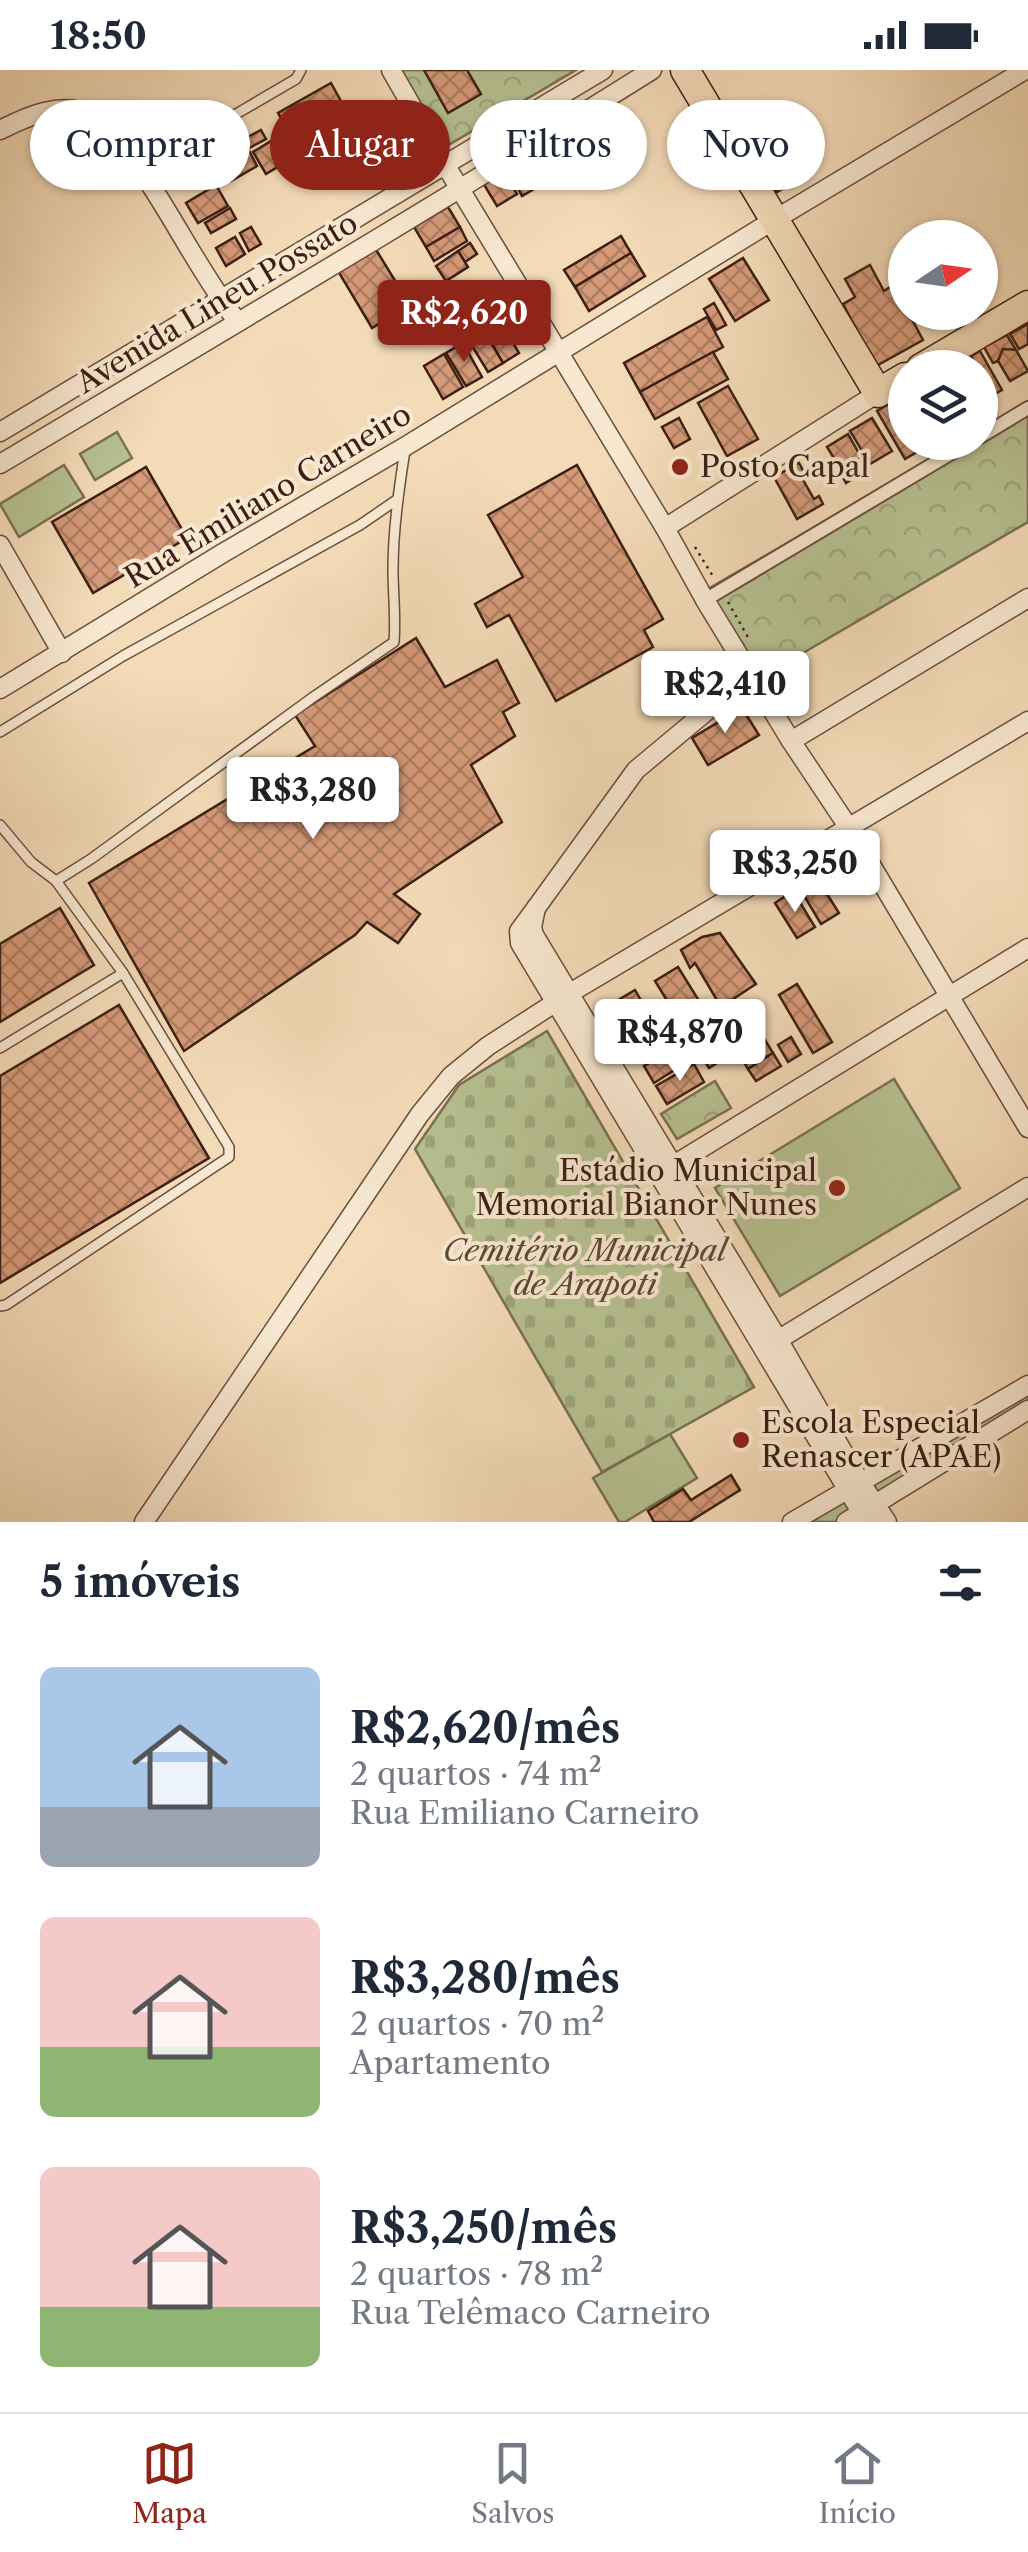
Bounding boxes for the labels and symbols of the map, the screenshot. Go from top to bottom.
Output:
street label: Avenida Lineu Possato [69,204,364,402]
north arrow [888,220,998,330]
pin: R$2,620 [372,280,556,365]
street label: Rua Emiliano Carneiro [118,395,418,596]
place label: Posto Capal [700,448,870,485]
marker: Posto Capal [669,456,691,478]
pin: R$2,410 [633,651,817,736]
pin: R$3,280 [221,757,405,842]
pin: R$3,250 [703,830,887,915]
pin: R$4,870 [588,999,772,1084]
place label: Estádio Municipal Memorial Bianor Nunes [476,1152,817,1223]
marker: Estádio Municipal Memorial Bianor Nunes [826,1177,848,1199]
park label: Cemitério Municipal de Arapoti [443,1232,730,1303]
place label: Escola Especial Renascer (APAE) [761,1404,1001,1475]
marker: Escola Especial Renascer (APAE) [730,1429,752,1451]

